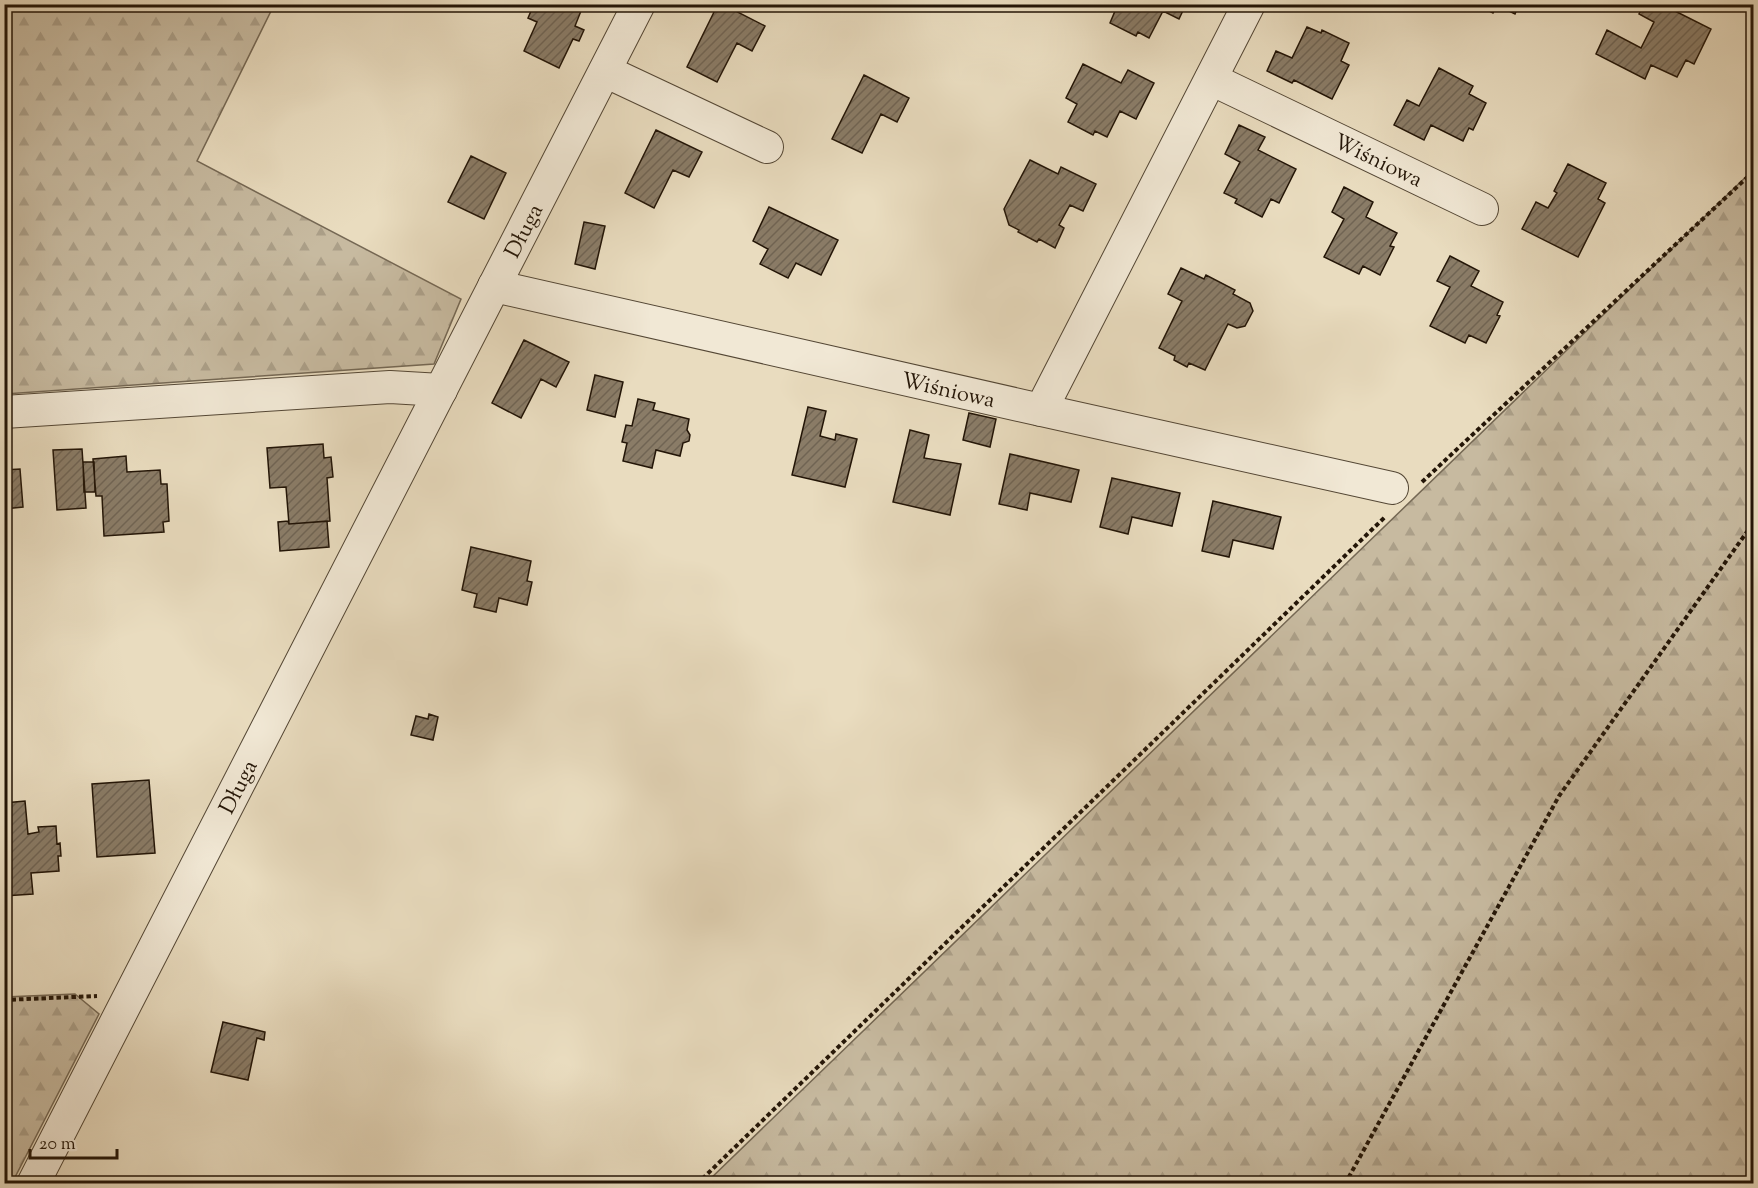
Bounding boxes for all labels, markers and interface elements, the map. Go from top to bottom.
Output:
street label: Wiśniowa [1328,127,1427,197]
street label: Długa [498,199,553,265]
street label: Wiśniowa [898,366,998,418]
street label: Długa [213,755,267,820]
scale bar [30,1122,117,1160]
text: 20 m [39,1132,76,1158]

